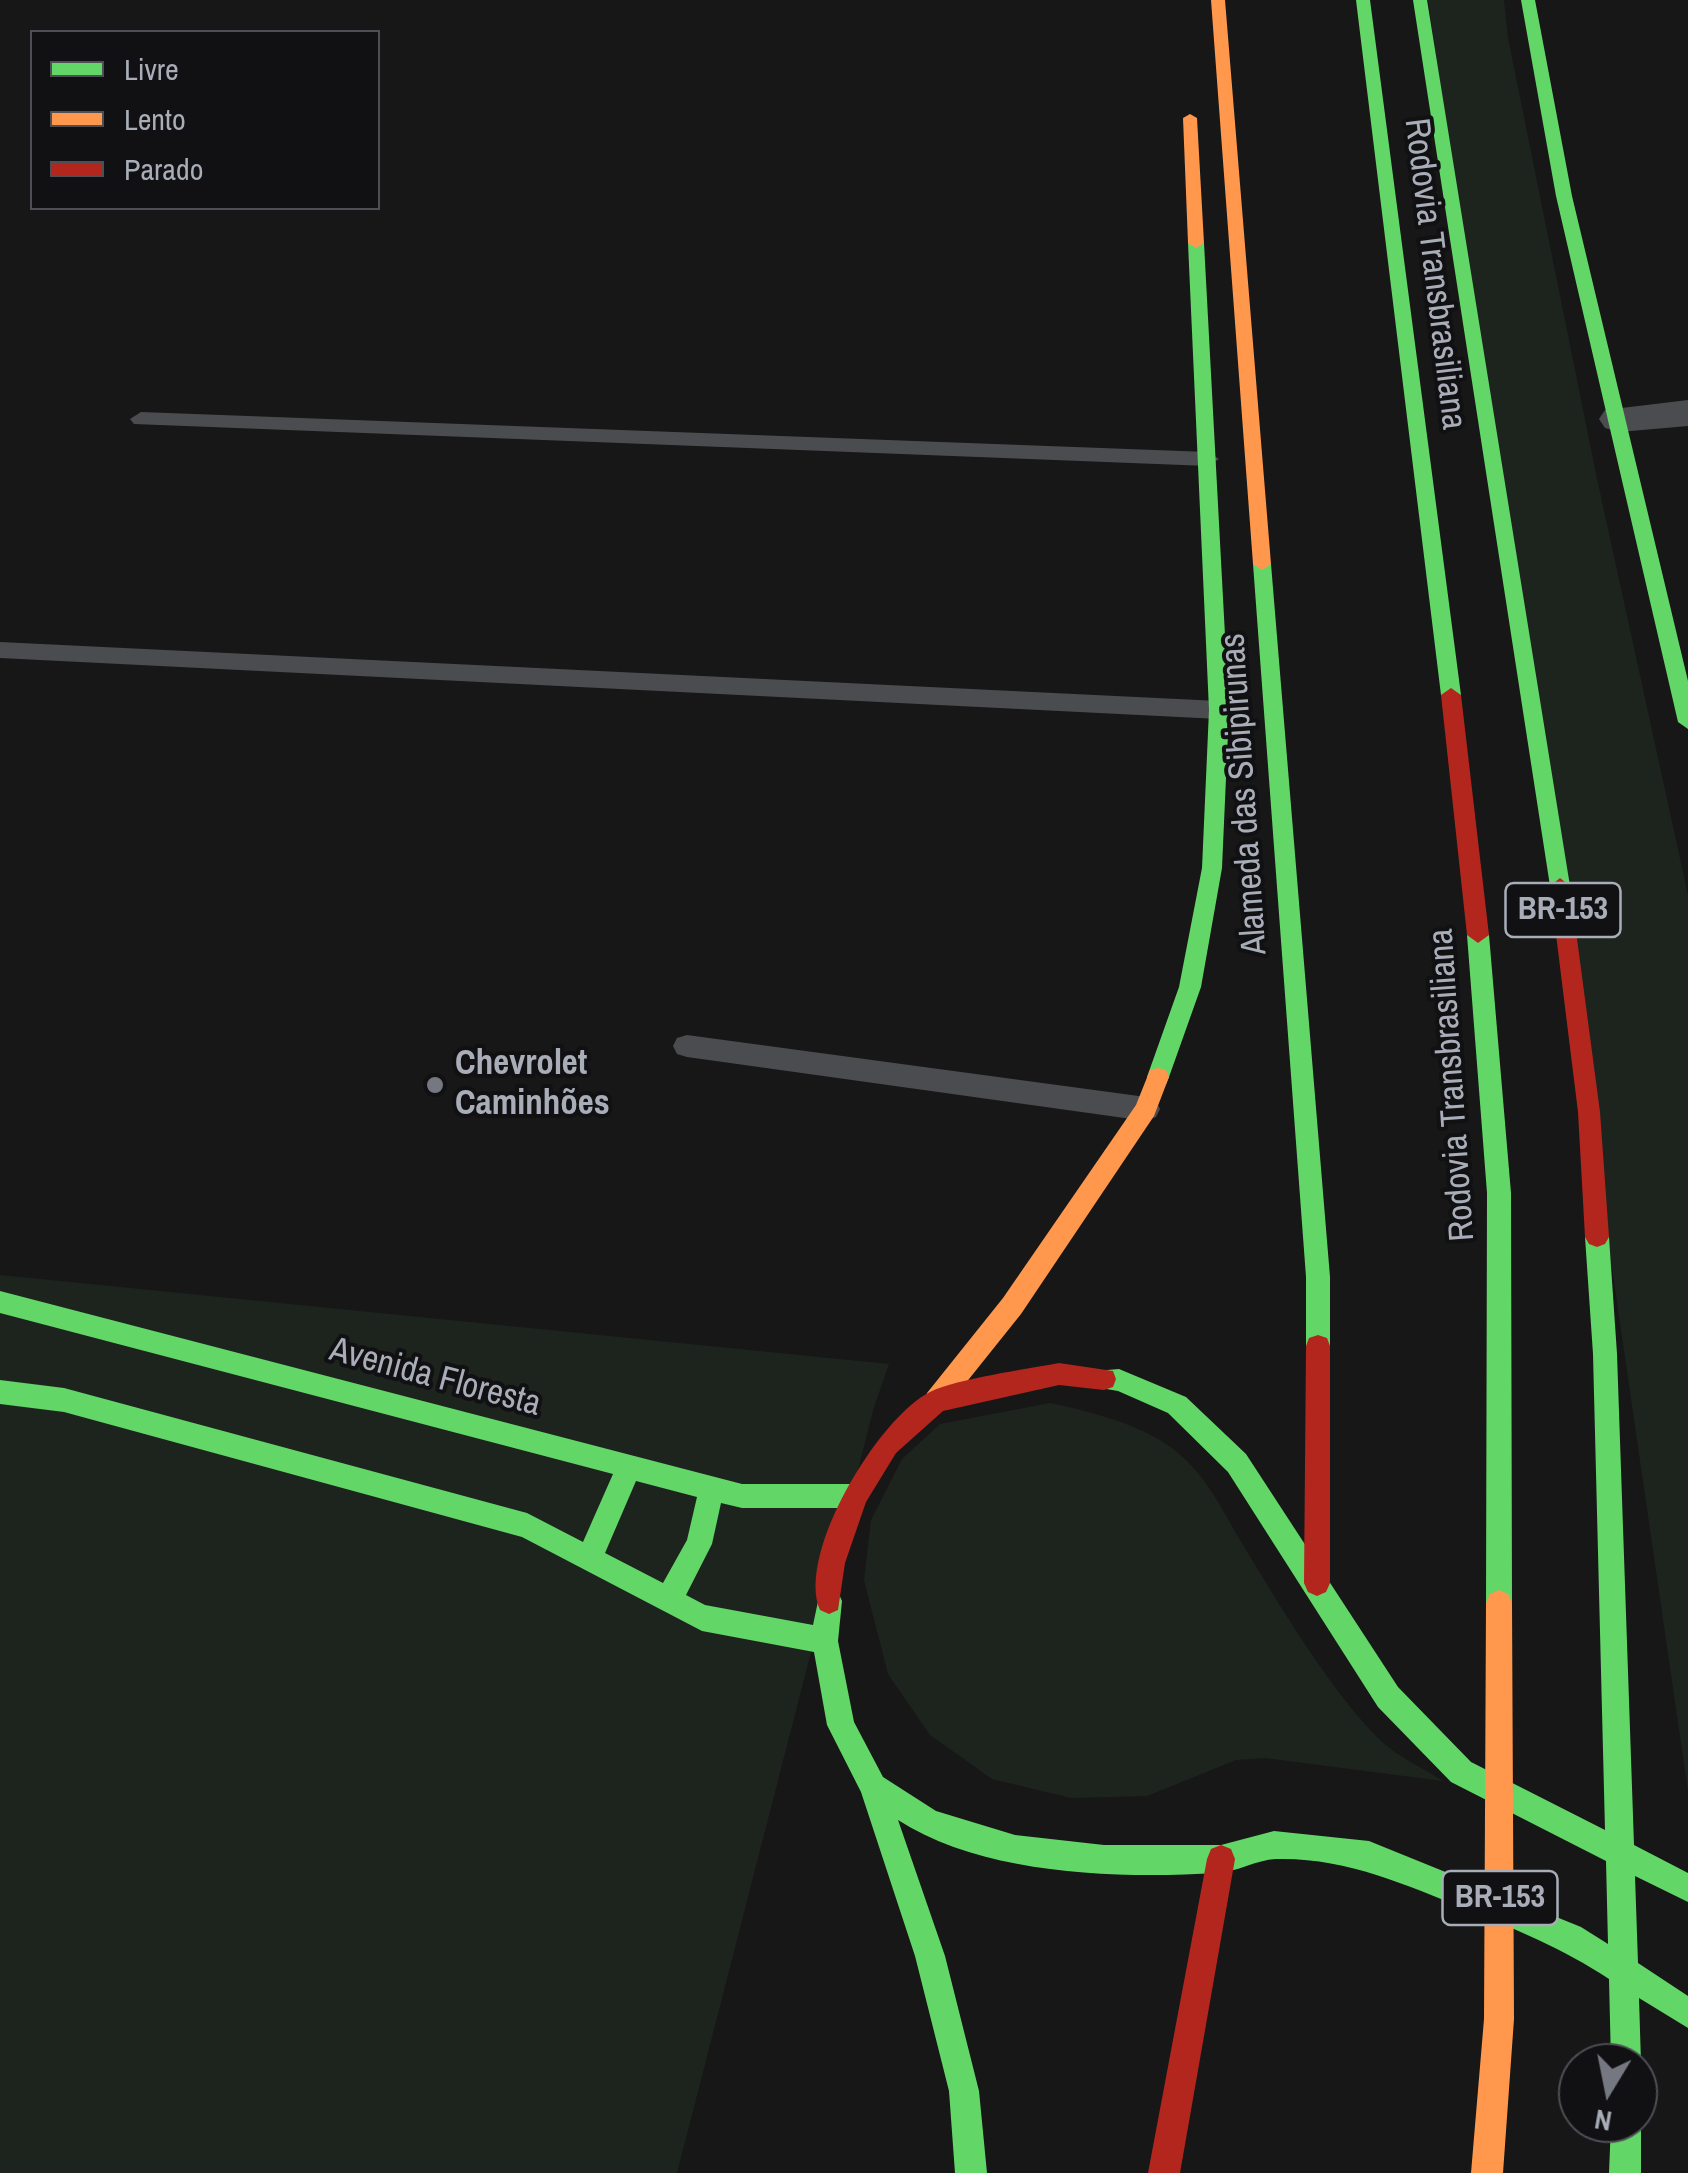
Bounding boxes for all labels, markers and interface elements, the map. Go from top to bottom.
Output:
legend [30,30,380,210]
text: Livre [124,49,179,89]
text: Lento [124,99,186,139]
street label: Rodovia Transbrasiliana [1394,116,1474,432]
text: Parado [124,149,203,189]
street label: Alameda das Sibipirunas [1213,632,1277,956]
road number: BR-153 [1506,883,1620,937]
street label: Rodovia Transbrasiliana [1421,927,1485,1243]
place label: Chevrolet Caminhões [455,1044,610,1126]
marker: Chevrolet Caminhões [424,1074,446,1096]
street label: Avenida Floresta [325,1330,545,1426]
road number: BR-153 [1442,1871,1558,1925]
north arrow [1558,2043,1658,2143]
text: N [1592,2100,1615,2141]

